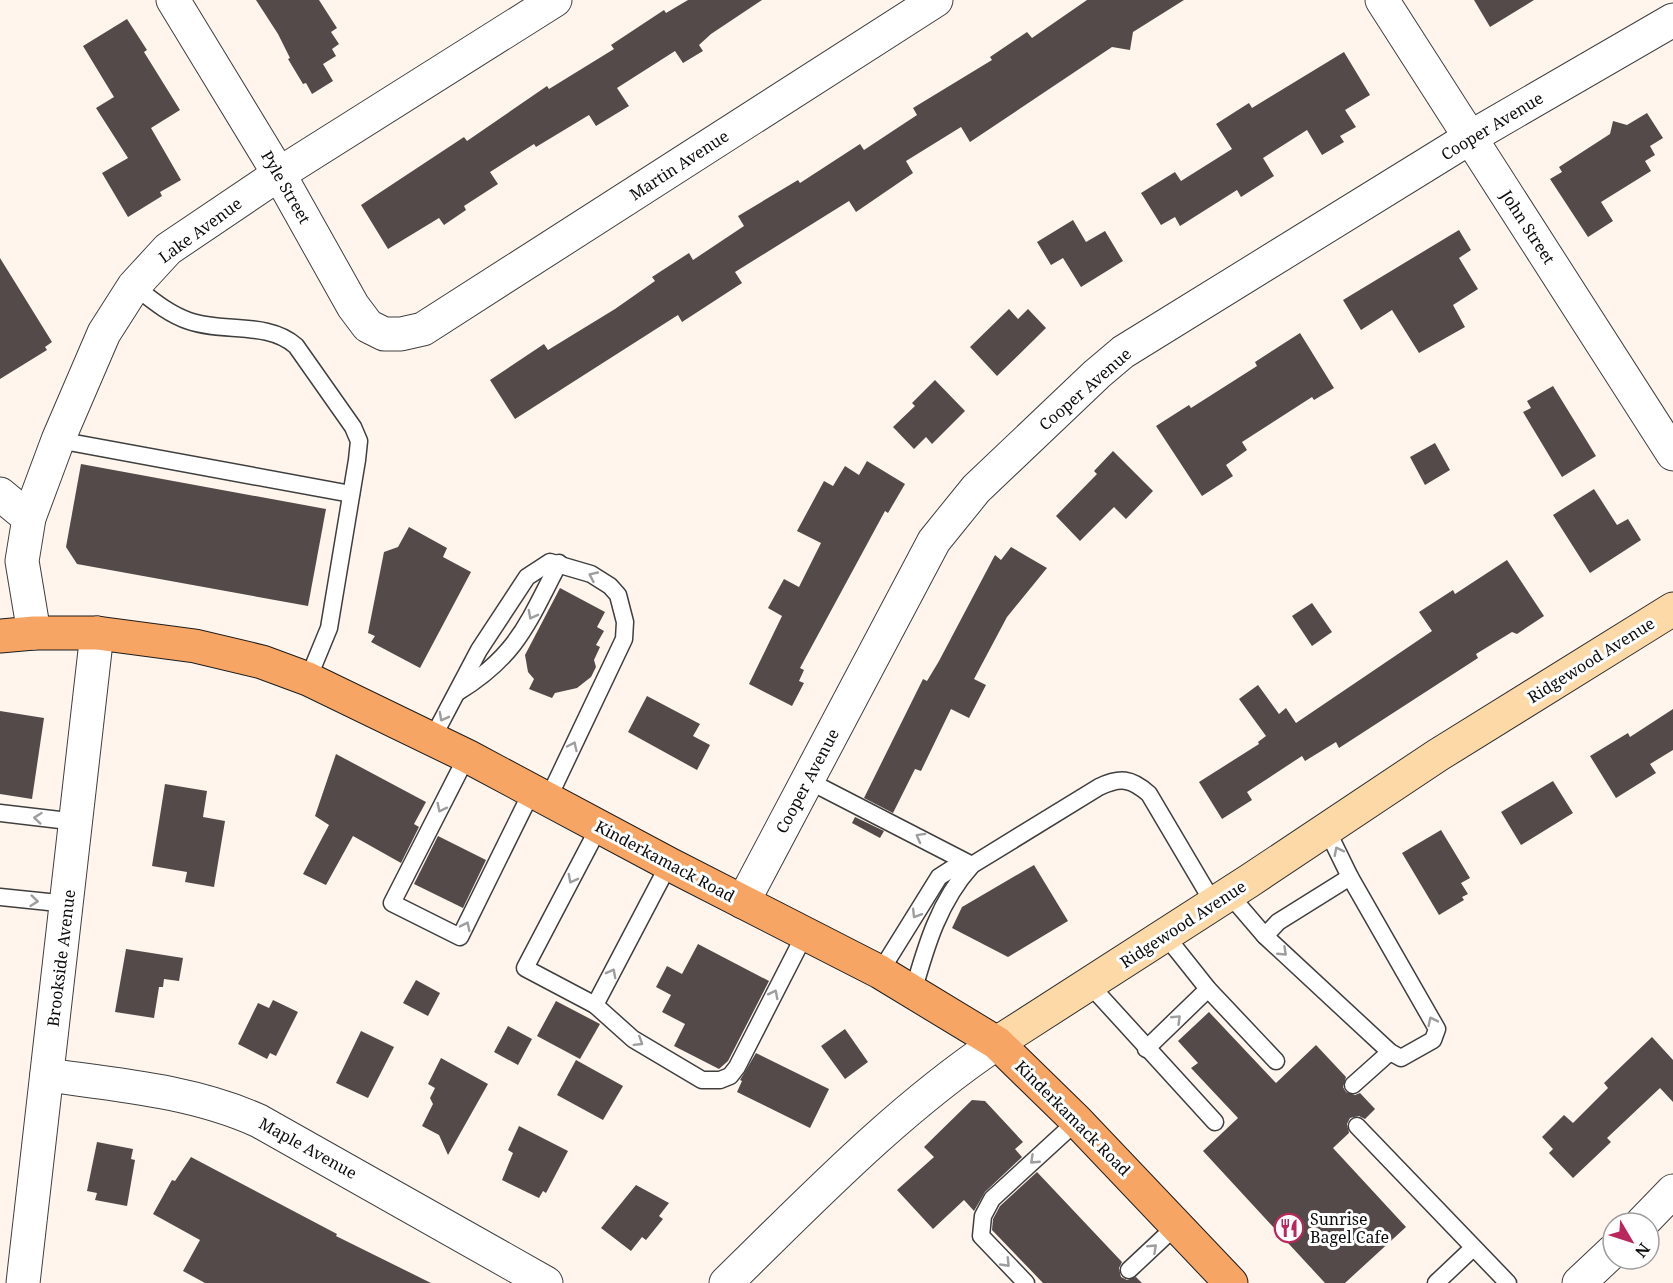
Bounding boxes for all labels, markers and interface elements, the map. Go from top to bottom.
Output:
street label: Cooper Avenue [1437,87,1547,165]
street label: Martin Avenue [625,125,733,205]
street label: Pyle Street [256,146,316,228]
street label: John Street [1495,185,1560,269]
street label: Lake Avenue [154,192,246,268]
street label: Cooper Avenue [1034,343,1136,435]
one-way arrow [589,572,600,584]
one-way arrow [528,608,539,619]
street label: Ridgewood Avenue [1523,612,1659,708]
one-way arrow [439,711,450,721]
street label: Cooper Avenue [770,725,844,837]
one-way arrow [566,742,578,753]
one-way arrow [436,802,448,813]
one-way arrow [34,812,43,824]
street label: Kinderkamack Road [591,815,739,907]
one-way arrow [916,833,927,844]
one-way arrow [1333,847,1345,858]
one-way arrow [568,872,579,883]
street label: Ridgewood Avenue [1116,875,1250,973]
street label: Brookside Avenue [42,888,80,1028]
one-way arrow [29,894,38,906]
one-way arrow [911,908,923,918]
one-way arrow [458,921,470,932]
one-way arrow [1276,945,1287,956]
one-way arrow [605,969,616,979]
one-way arrow [767,990,778,1001]
one-way arrow [1170,1015,1180,1026]
one-way arrow [1428,1017,1440,1028]
one-way arrow [633,1035,643,1047]
street label: Kinderkamack Road [1010,1055,1136,1181]
street label: Maple Avenue [255,1112,361,1184]
one-way arrow [1031,1153,1041,1164]
place label: Sunrise Bagel Cafe [1310,1208,1389,1248]
north arrow [1601,1211,1661,1271]
restaurant icon: Sunrise Bagel Cafe [1273,1212,1305,1244]
text: N [1630,1239,1655,1263]
one-way arrow [1146,1244,1157,1255]
one-way arrow [998,1255,1009,1266]

